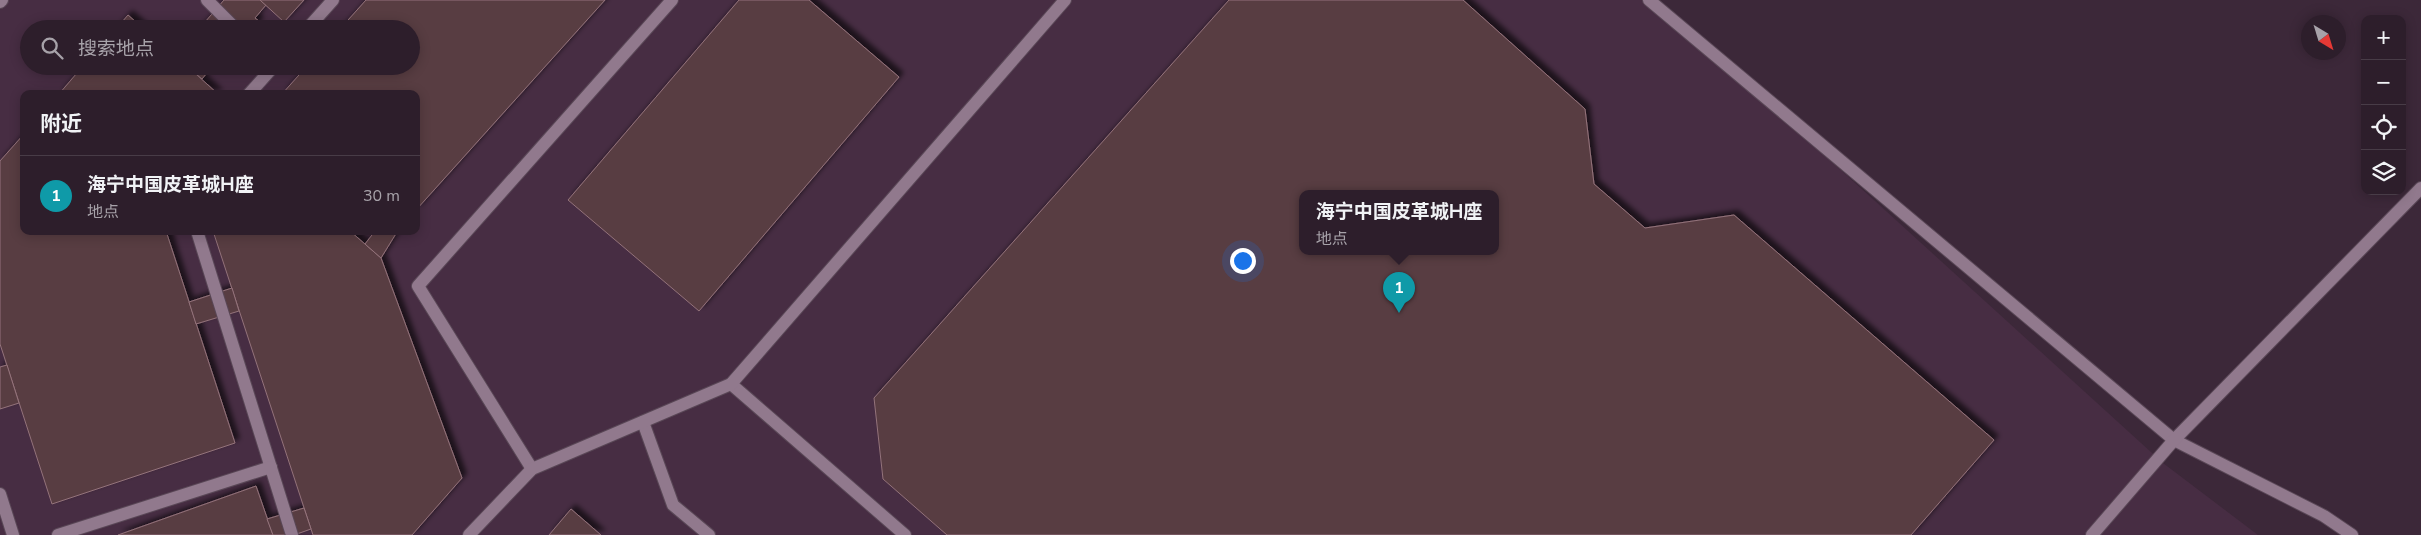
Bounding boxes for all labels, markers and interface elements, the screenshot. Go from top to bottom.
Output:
north arrow [2301,15,2346,60]
map controls [2361,15,2406,195]
button: + [2361,15,2406,60]
search box [20,20,420,75]
icon: search [38,34,66,62]
text: 搜索地点 [78,36,154,62]
button: − [2361,60,2406,105]
button: locate [2361,105,2406,150]
text: 附近 [40,110,82,138]
button: layers [2361,150,2406,195]
text: 海宁中国皮革城H座 [87,172,254,198]
text: 1 [51,185,61,207]
text: 30 m [363,185,400,207]
popup [1299,190,1499,255]
text: 海宁中国皮革城H座 [1316,199,1482,225]
text: 地点 [87,201,119,223]
text: 地点 [1316,228,1348,250]
your location [1230,248,1256,274]
pin: 1 [1383,272,1415,313]

